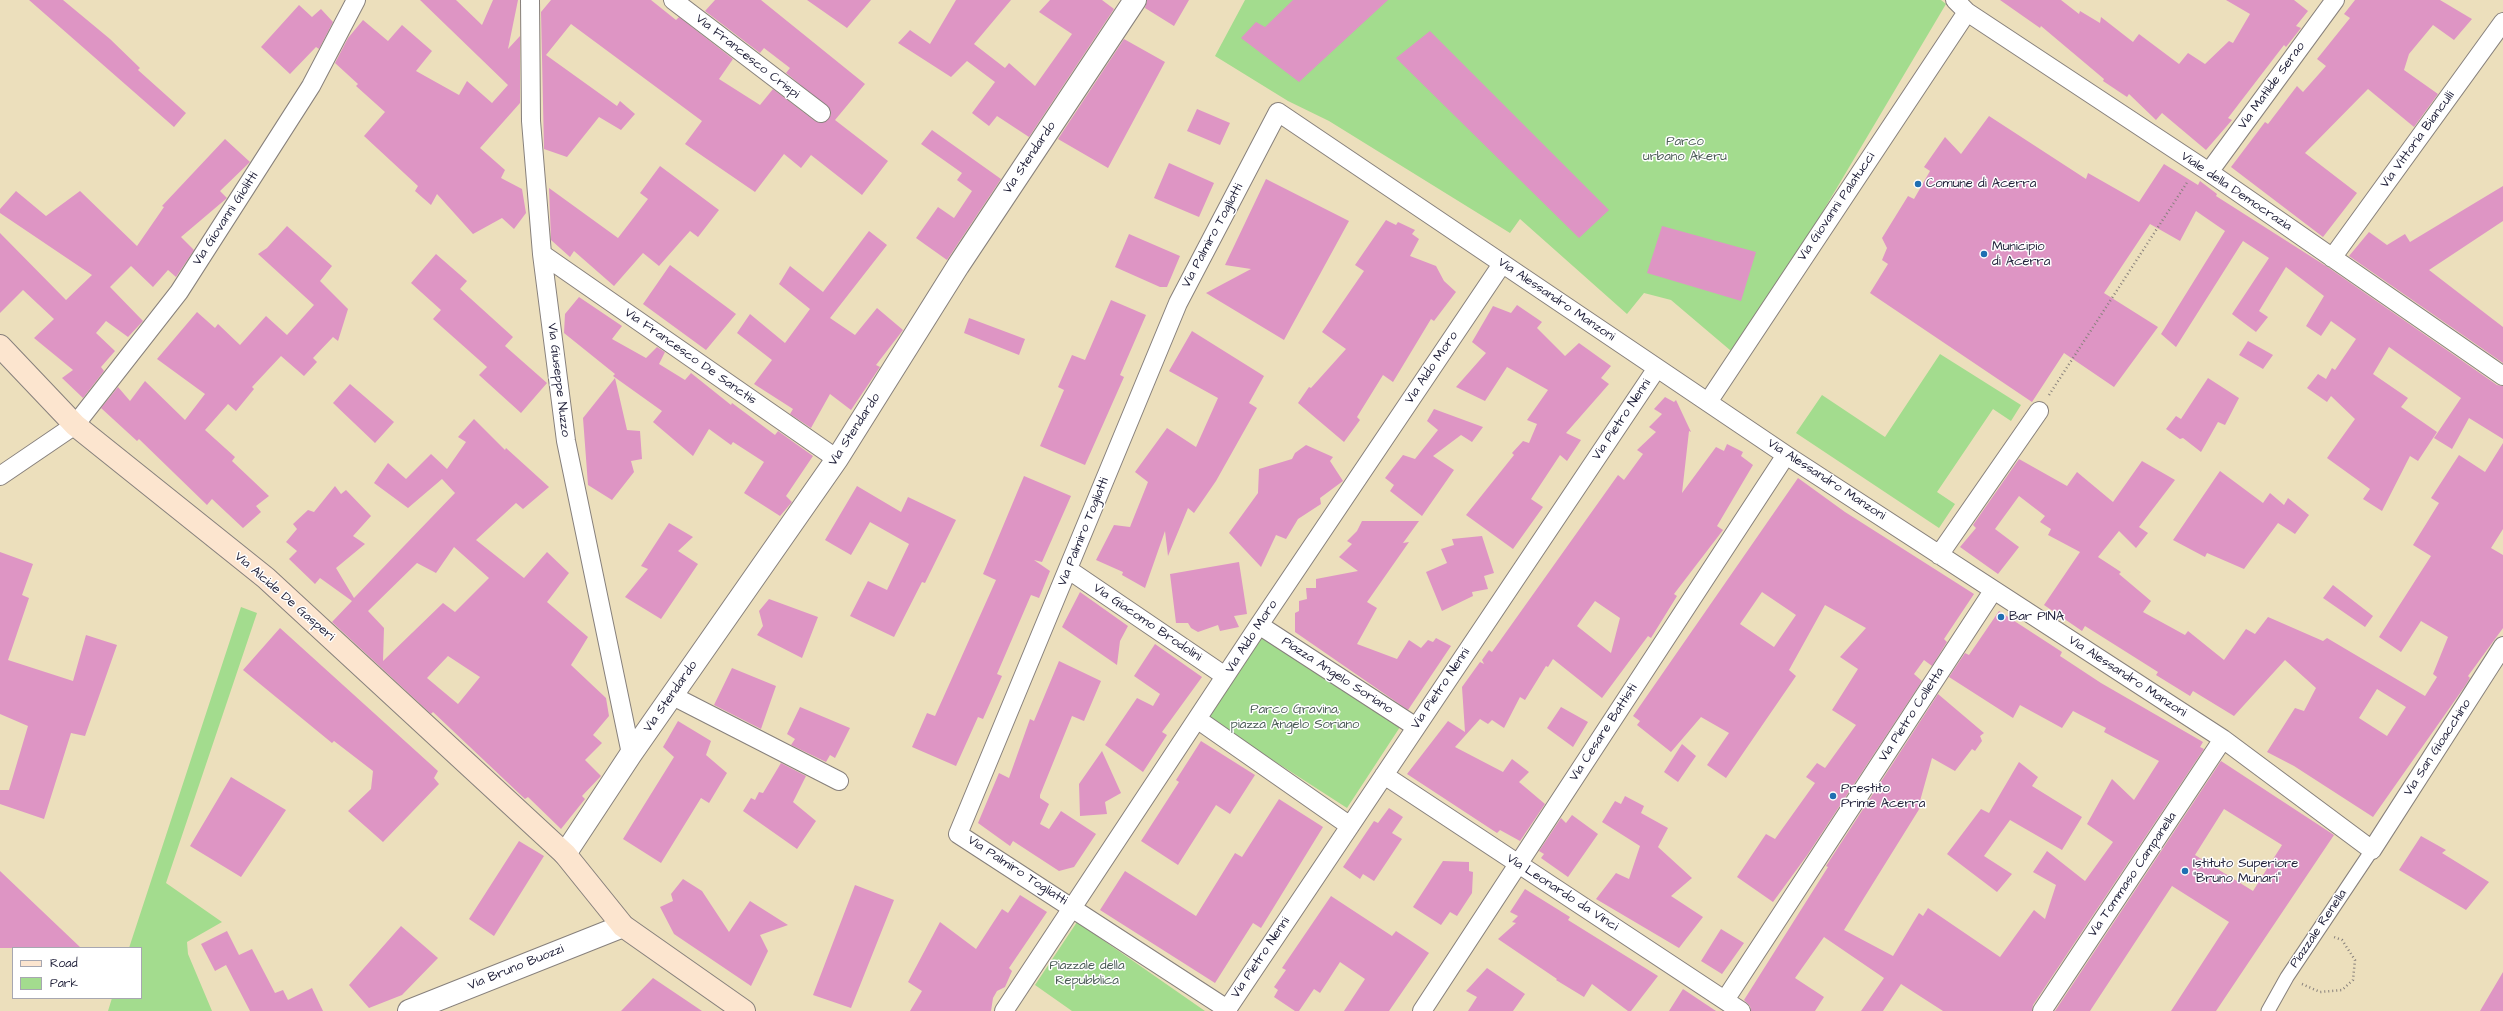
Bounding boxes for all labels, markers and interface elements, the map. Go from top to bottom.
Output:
street label: Via Francesco Crispi [692,12,802,102]
street label: Via Matilde Serao [2235,39,2309,133]
street label: Via Vittoria Bianculli [2378,88,2458,192]
street label: Via Stendardo [1000,119,1060,197]
park label: Parco urbano Akeru [1643,134,1727,165]
street label: Viale della Democrazia [2178,149,2294,235]
street label: Via Giovanni Palatucci [1795,150,1879,264]
street label: Via Giovanni Giolitti [190,169,262,269]
place label: Comune di Acerra [1926,176,2036,192]
marker: Comune di Acerra [1913,179,1923,189]
street label: Via Palmiro Togliatti [1179,181,1247,291]
place label: Municipio di Acerra [1992,239,2050,270]
marker: Municipio di Acerra [1979,249,1989,259]
street label: Via Alessandro Manzoni [1494,255,1618,345]
street label: Via Francesco De Sanctis [621,305,759,409]
street label: Via Giuseppe Nuzzo [543,322,573,438]
street label: Via Aldo Moro [1402,329,1462,407]
street label: Via Pietro Nenni [1589,377,1655,463]
street label: Via Stendardo [826,391,884,469]
street label: Via Alessandro Manzoni [1764,436,1888,524]
street label: Via Palmiro Togliatti [1055,475,1113,589]
street label: Via Alcide De Gasperi [231,549,337,645]
street label: Via Giacomo Brodolini [1090,581,1204,665]
street label: Via Aldo Moro [1223,598,1281,676]
place label: Bar PINA [2009,609,2064,625]
marker: Bar PINA [1996,612,2006,622]
street label: Via Alessandro Manzoni [2065,633,2189,721]
street label: Piazza Angelo Soriano [1278,634,1396,718]
street label: Via Pietro Nenni [1408,646,1474,732]
street label: Via Stendardo [641,658,701,736]
street label: Via Pietro Colletta [1876,665,1948,765]
street label: Via Cesare Battisti [1567,681,1641,785]
street label: Via San Gioacchino [2401,697,2475,799]
park label: Parco Gravina, piazza Angelo Soriano [1231,702,1359,733]
place label: Prestito Prime Acerra [1841,781,1925,812]
marker: Prestito Prime Acerra [1828,791,1838,801]
street label: Via Tommaso Campanella [2085,810,2181,940]
street label: Via Palmiro Togliatti [964,833,1070,909]
street label: Via Leonardo da Vinci [1503,851,1621,935]
place label: Istituto Superiore "Bruno Munari" [2193,856,2298,887]
marker: Istituto Superiore "Bruno Munari" [2180,866,2190,876]
street label: Piazzale Renella [2287,887,2351,971]
street label: Via Pietro Nenni [1228,915,1294,1001]
street label: Via Bruno Buozzi [466,942,566,994]
legend [12,947,142,999]
text: Road [50,955,78,972]
park label: Piazzale della Repubblica [1049,958,1125,989]
text: Park [50,975,78,992]

